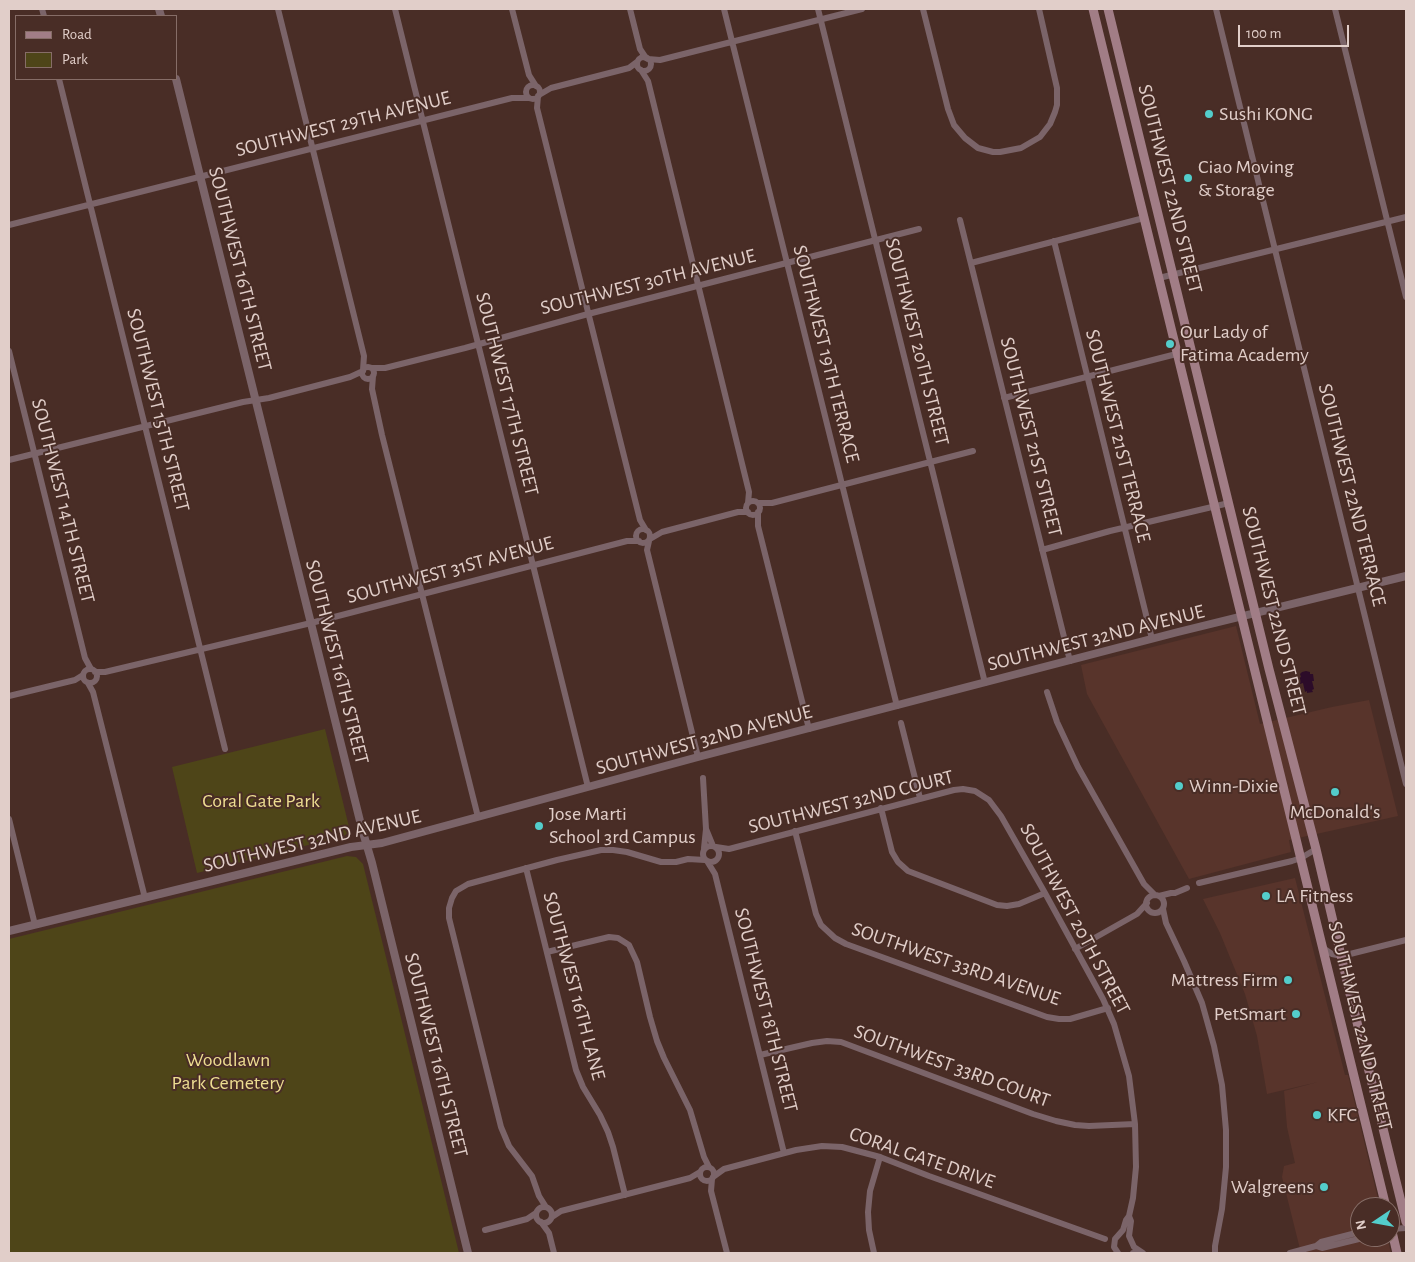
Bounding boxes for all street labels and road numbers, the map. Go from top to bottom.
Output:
street label: SOUTHWEST 22ND STREET [1132,82,1208,296]
street label: SOUTHWEST 29TH AVENUE [233,86,453,162]
street label: SOUTHWEST 16TH STREET [203,164,277,374]
street label: SOUTHWEST 20TH STREET [880,236,954,448]
street label: SOUTHWEST 19TH TERRACE [787,243,865,465]
street label: SOUTHWEST 30TH AVENUE [538,244,758,320]
street label: SOUTHWEST 17TH STREET [470,290,544,498]
street label: SOUTHWEST 15TH STREET [121,306,195,514]
street label: SOUTHWEST 21ST TERRACE [1080,327,1156,545]
street label: SOUTHWEST 21ST STREET [995,335,1067,539]
street label: SOUTHWEST 22ND TERRACE [1313,381,1391,609]
street label: SOUTHWEST 14TH STREET [26,396,100,606]
street label: SOUTHWEST 22ND STREET [1236,504,1312,718]
street label: SOUTHWEST 31ST AVENUE [344,531,556,609]
street label: SOUTHWEST 16TH STREET [300,557,374,767]
street label: SOUTHWEST 32ND AVENUE [985,599,1207,677]
street label: SOUTHWEST 32ND AVENUE [593,700,815,780]
street label: SOUTHWEST 32ND COURT [746,765,956,839]
street label: SOUTHWEST 32ND AVENUE [201,804,423,878]
street label: SOUTHWEST 20TH STREET [1014,819,1136,1019]
street label: SOUTHWEST 16TH LANE [537,889,611,1083]
street label: SOUTHWEST 18TH STREET [729,905,803,1115]
street label: SOUTHWEST 33RD AVENUE [848,917,1064,1011]
street label: SOUTHWEST 22ND STREET [1322,919,1398,1133]
street label: SOUTHWEST 16TH STREET [399,950,473,1160]
street label: SOUTHWEST 33RD COURT [851,1019,1053,1113]
street label: CORAL GATE DRIVE [846,1122,998,1194]

